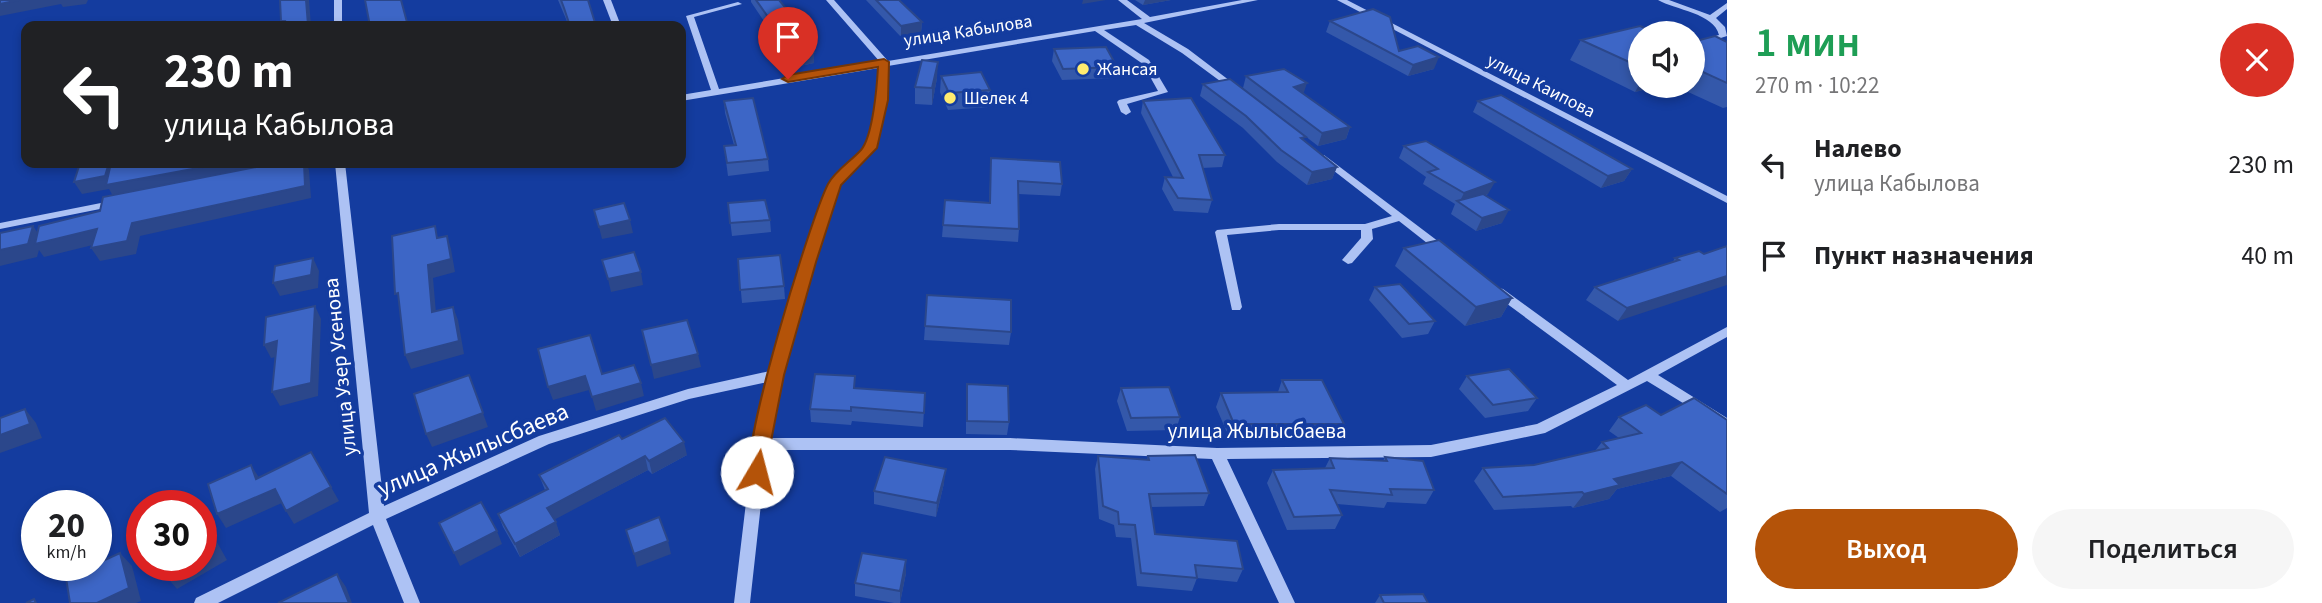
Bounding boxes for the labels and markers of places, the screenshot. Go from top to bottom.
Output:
pin [758,7,818,79]
place label: Жансая [1097,57,1158,82]
marker: Жансая [1075,61,1091,77]
place label: Шелек 4 [964,86,1029,111]
marker: Шелек 4 [942,90,958,106]

